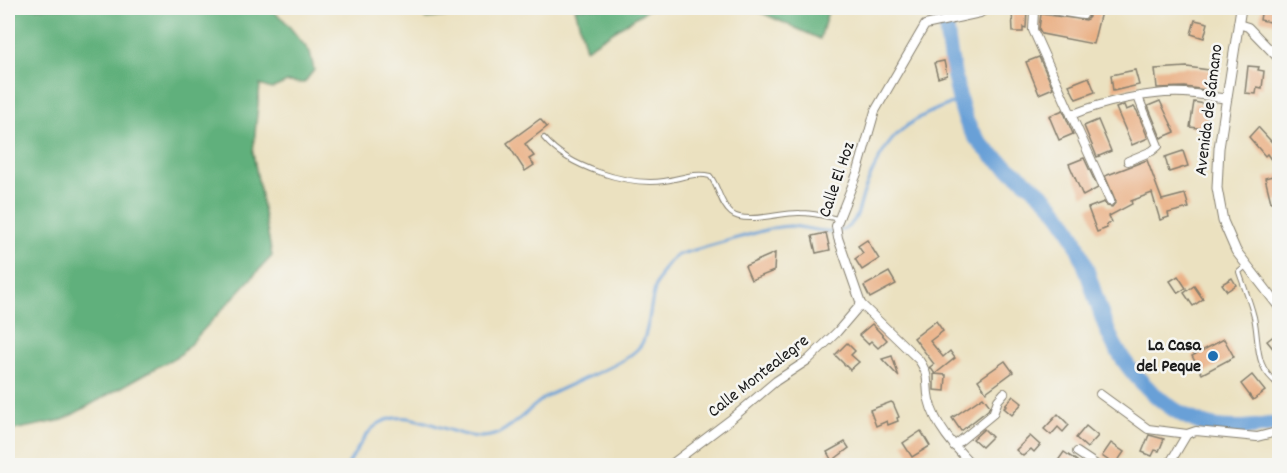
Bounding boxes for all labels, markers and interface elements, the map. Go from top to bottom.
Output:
street label: Avenida de Sámano [1190,43,1230,177]
street label: Calle El Hoz [813,139,863,221]
street label: Calle Montealegre [703,329,815,425]
place label: La Casa del Peque [1136,334,1202,380]
marker: La Casa del Peque [1206,349,1220,363]

